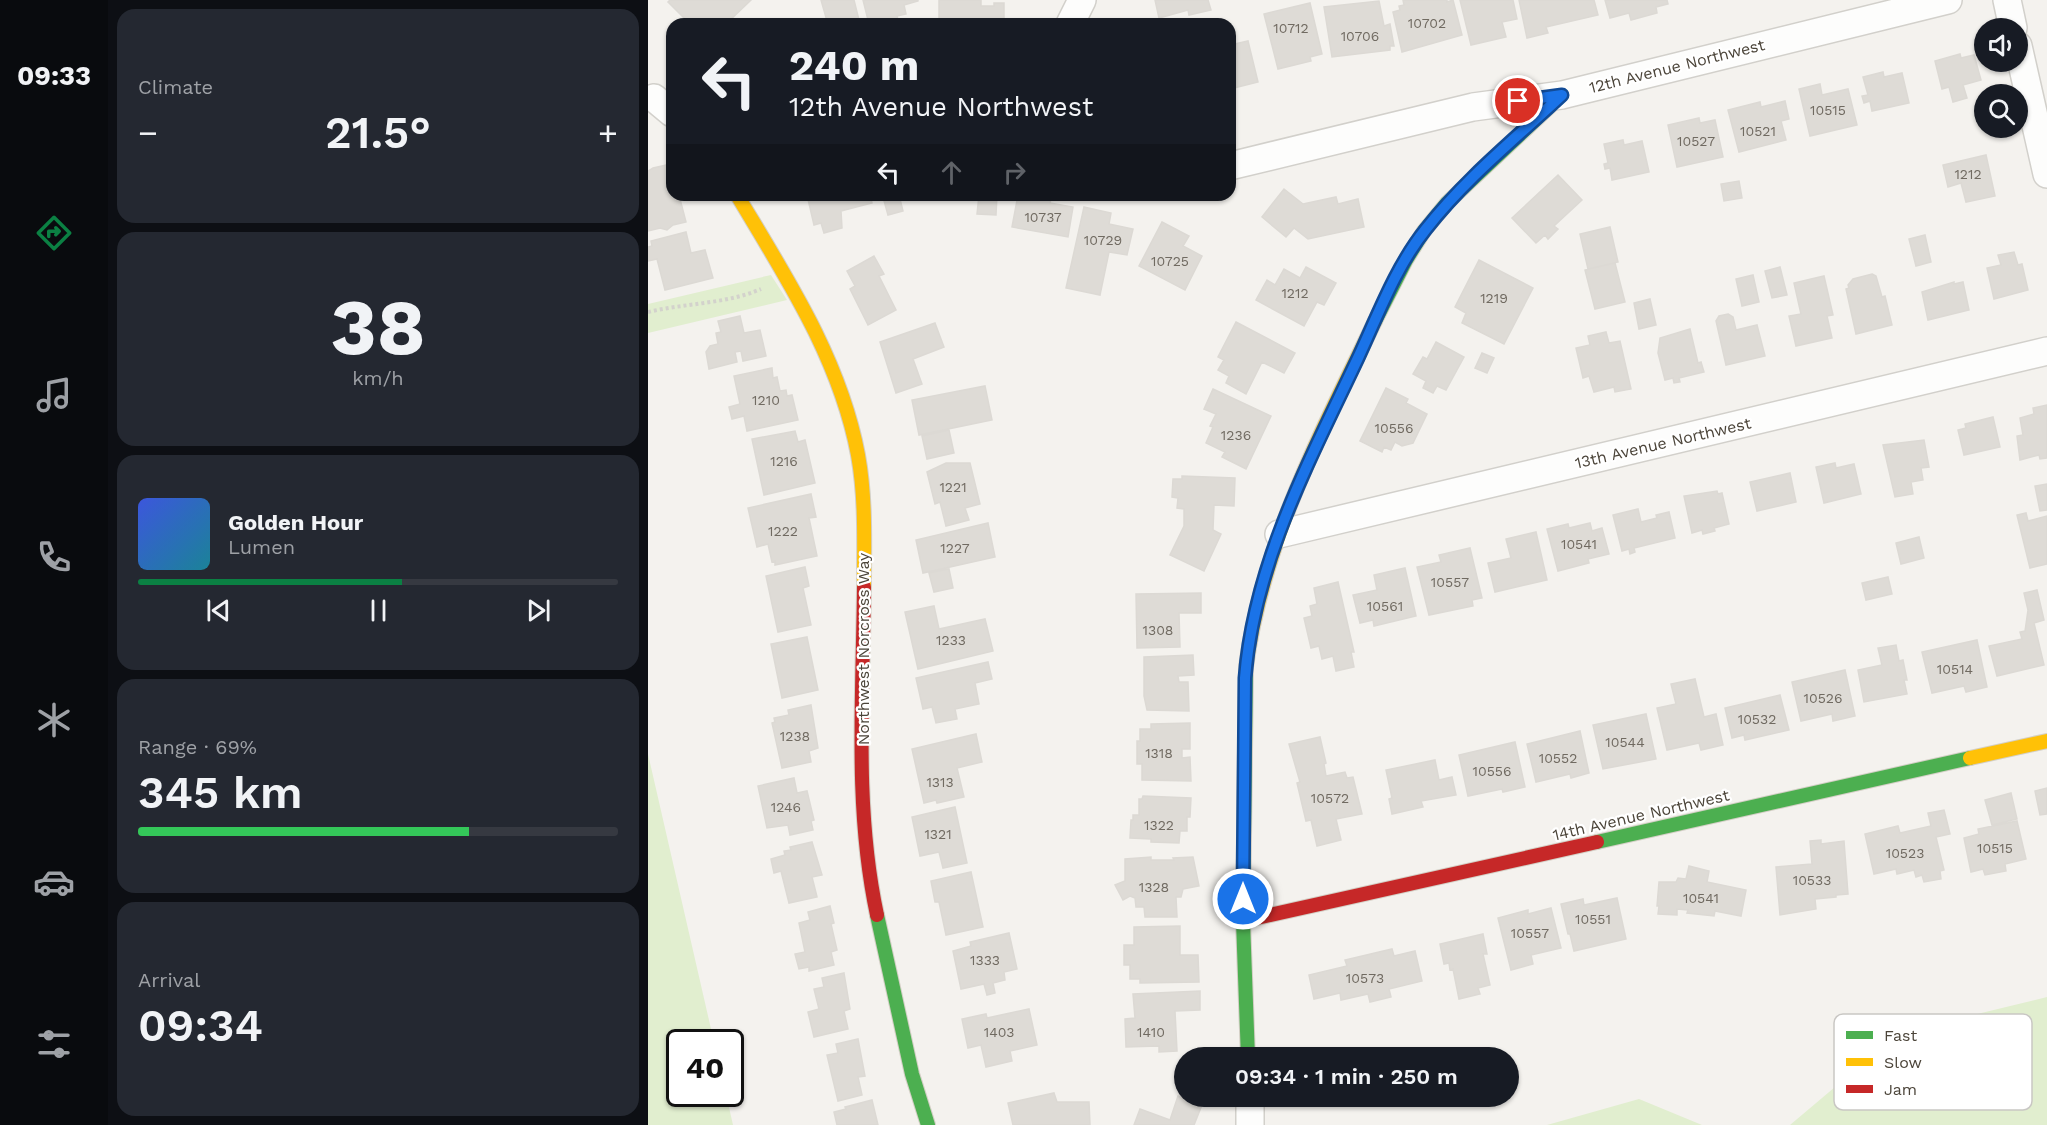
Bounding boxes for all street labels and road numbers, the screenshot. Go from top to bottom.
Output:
street label: 12th Avenue Northwest [1587,35,1767,97]
street label: 13th Avenue Northwest [1573,413,1753,473]
street label: Northwest Norcross Way [854,552,873,745]
street label: 14th Avenue Northwest [1551,785,1731,845]

